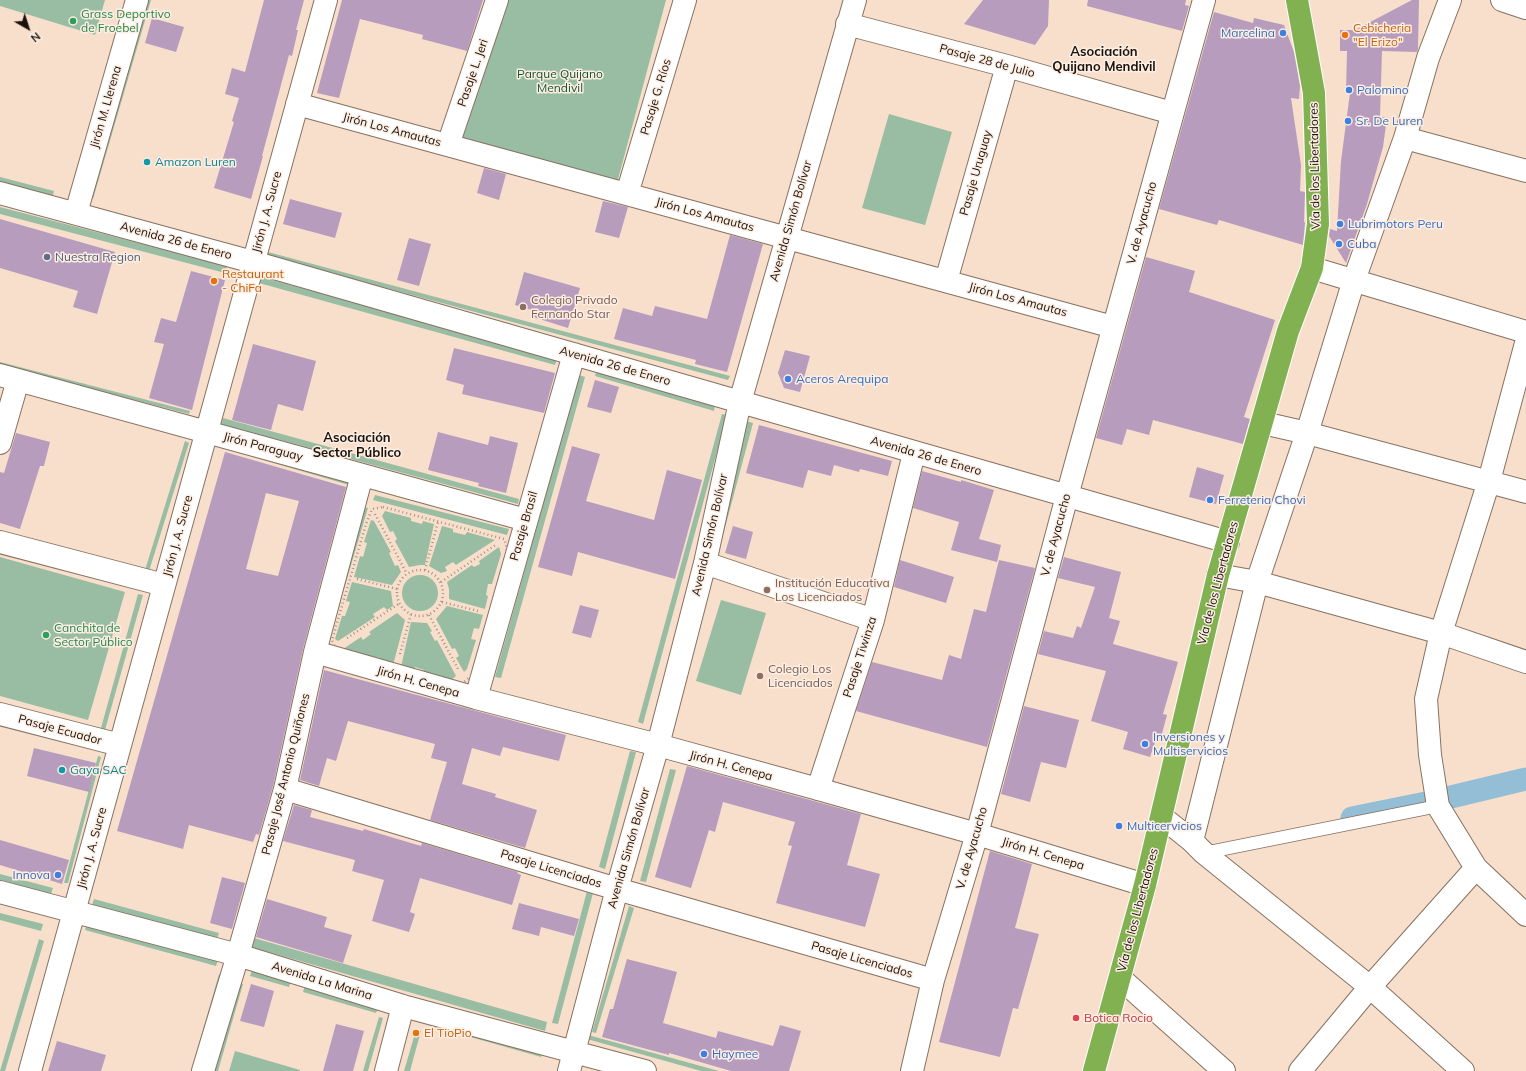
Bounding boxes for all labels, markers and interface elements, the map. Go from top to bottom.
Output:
place label: Grass Deportivo de Froebel [81,7,171,35]
north arrow [8,8,48,48]
marker: Grass Deportivo de Froebel [68,16,78,26]
place label: Cebicheria "El Erizo" [1353,21,1411,49]
place label: Marcelina [1221,26,1275,40]
marker: Marcelina [1278,28,1288,38]
text: N [28,29,43,45]
marker: Cebicheria "El Erizo" [1340,30,1350,40]
street label: Pasaje L. Jeri [455,37,491,109]
street label: Pasaje 28 de Julio [938,41,1036,81]
district label: Asociación Quijano Mendivil [1052,44,1156,75]
street label: Pasaje G. Ríos [638,57,674,137]
street label: Jirón M. Llerena [87,64,125,150]
park label: Parque Quijano Mendivil [517,67,603,95]
place label: Palomino [1357,83,1409,97]
marker: Palomino [1344,85,1354,95]
street label: Vía de los Libertadores [1307,102,1323,230]
street label: Jirón Los Amautas [341,110,443,150]
place label: Sr. De Luren [1356,114,1423,128]
marker: Sr. De Luren [1343,116,1353,126]
street label: Pasaje Uruguay [957,129,995,217]
place label: Amazon Luren [155,155,236,169]
marker: Amazon Luren [142,157,152,167]
street label: Avenida Simón Bolívar [767,159,815,283]
street label: Jirón J. A. Sucre [249,170,285,254]
street label: V. de Ayacucho [1124,180,1160,266]
street label: Jirón Los Amautas [654,195,756,235]
place label: Lubrimotors Peru [1348,217,1443,231]
street label: Avenida 26 de Enero [119,219,233,263]
marker: Lubrimotors Peru [1335,219,1345,229]
place label: Cuba [1347,237,1376,251]
marker: Cuba [1334,239,1344,249]
place label: Nuestra Region [55,250,141,264]
marker: Nuestra Region [42,252,52,262]
place label: Restaurant - ChiFa [222,267,284,295]
marker: Restaurant - ChiFa [209,276,219,286]
street label: Jirón Los Amautas [967,280,1069,320]
place label: Colegio Privado Fernando Star [531,293,618,321]
marker: Colegio Privado Fernando Star [518,302,528,312]
street label: Avenida 26 de Enero [558,343,672,389]
place label: Aceros Arequipa [796,372,888,386]
marker: Aceros Arequipa [783,374,793,384]
street label: Jirón Paraguay [222,429,304,465]
district label: Asociación Sector Público [313,430,401,461]
street label: Avenida 26 de Enero [869,433,983,479]
street label: Avenida Simón Bolívar [689,472,731,598]
street label: Pasaje Brasil [507,490,541,562]
street label: V. de Ayacucho [1038,492,1074,578]
place label: Ferreteria Chovi [1218,493,1306,507]
street label: Jirón J. A. Sucre [160,494,196,578]
marker: Ferreteria Chovi [1205,495,1215,505]
street label: Vía de los Libertadores [1195,520,1241,646]
place label: Institución Educativa Los Licenciados [775,576,890,604]
marker: Institución Educativa Los Licenciados [762,585,772,595]
street label: Pasaje Tiwinza [840,615,880,699]
place label: Canchita de Sector Público [54,621,133,649]
marker: Canchita de Sector Público [41,630,51,640]
place label: Colegio Los Licenciados [768,662,833,690]
street label: Jirón H. Cenepa [375,663,461,701]
marker: Colegio Los Licenciados [755,671,765,681]
street label: Pasaje José Antonio Quiñones [259,692,313,856]
street label: Pasaje Ecuador [17,712,103,748]
place label: Inversiones y Multiservicios [1153,730,1228,758]
marker: Inversiones y Multiservicios [1140,739,1150,749]
street label: Jirón H. Cenepa [688,748,774,784]
place label: Gaya SAC [70,763,127,777]
marker: Gaya SAC [57,765,67,775]
street label: Avenida Simón Bolívar [605,786,653,910]
street label: V. de Ayacucho [953,805,991,891]
street label: Jirón J. A. Sucre [74,806,110,890]
place label: Multicervicios [1127,819,1202,833]
marker: Multicervicios [1114,821,1124,831]
street label: Jirón H. Cenepa [1000,835,1086,873]
street label: Pasaje Licenciados [499,847,603,891]
street label: Vía de los Libertadores [1115,847,1161,973]
place label: Innova [13,868,50,882]
marker: Innova [53,870,63,880]
street label: Pasaje Licenciados [809,939,915,981]
street label: Avenida La Marina [270,959,374,1003]
place label: Botica Rocio [1084,1011,1153,1025]
marker: Botica Rocio [1071,1013,1081,1023]
place label: El TioPio [424,1026,472,1040]
marker: El TioPio [411,1028,421,1038]
place label: Haymee [712,1047,758,1061]
marker: Haymee [699,1049,709,1059]

